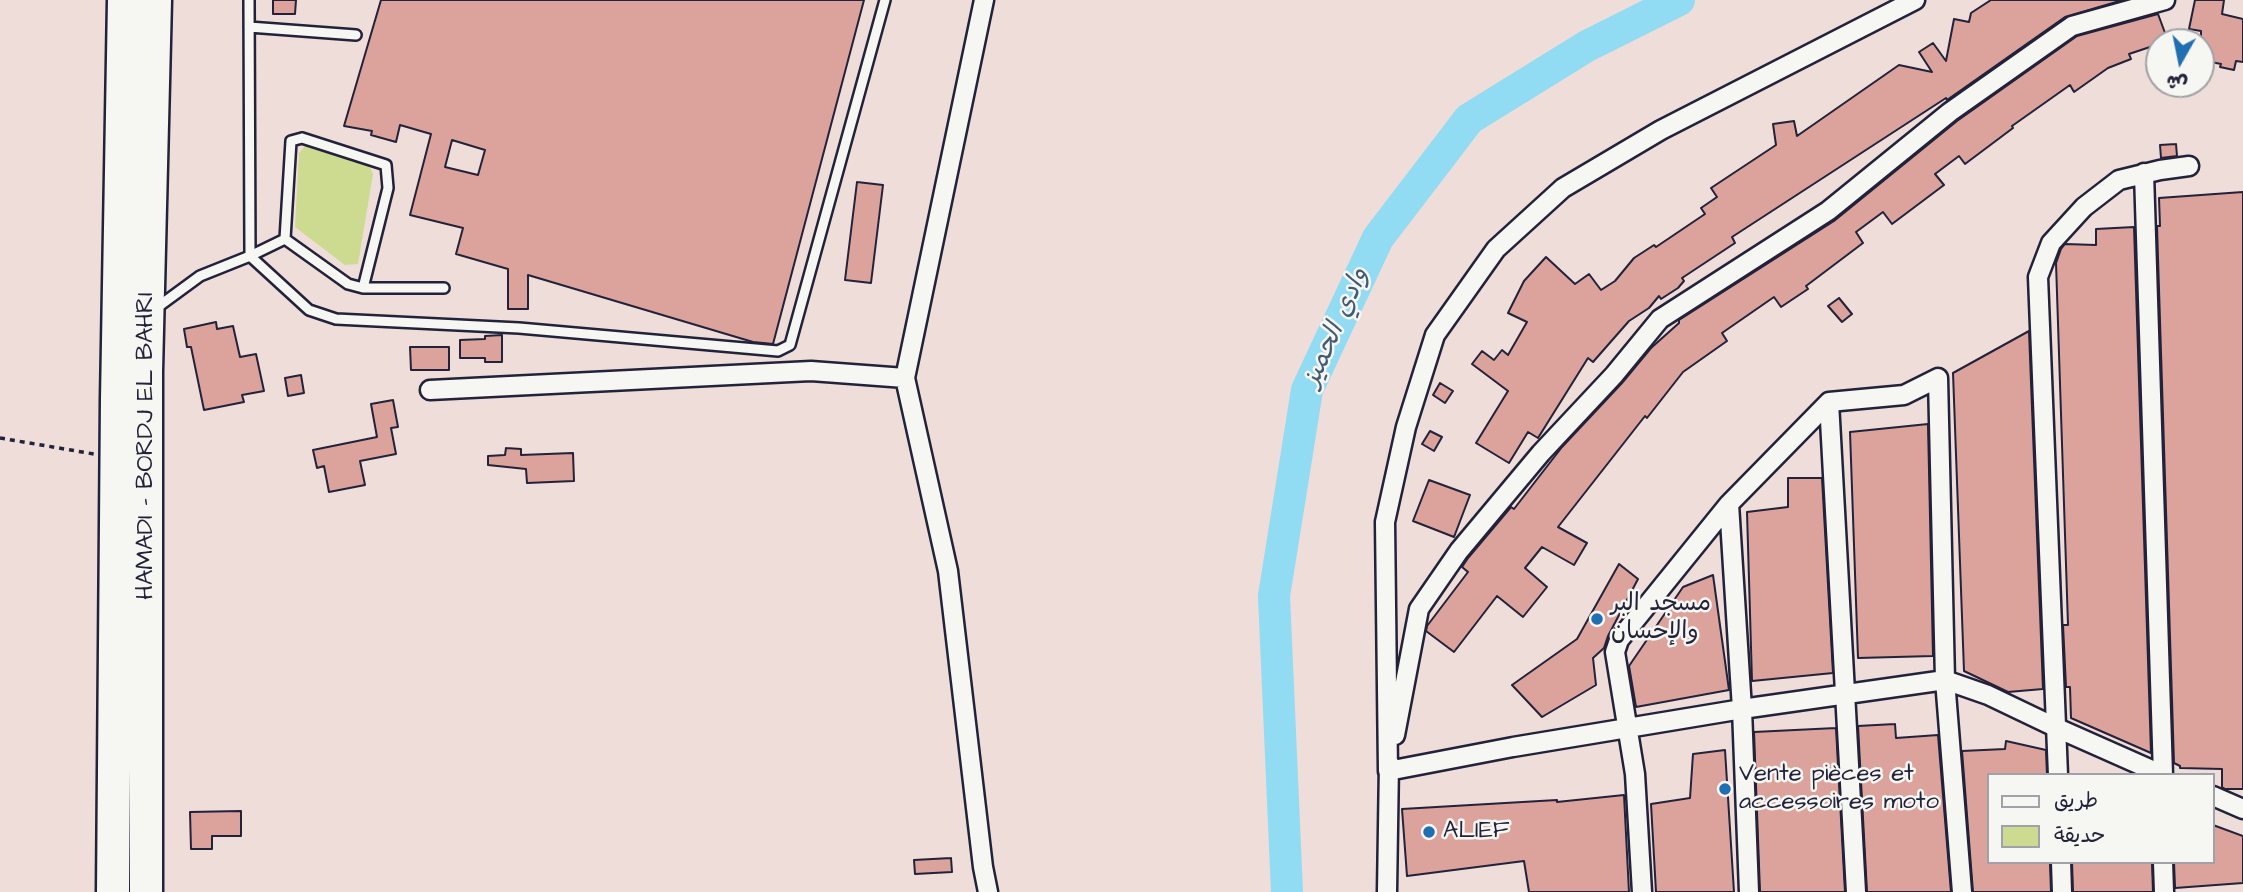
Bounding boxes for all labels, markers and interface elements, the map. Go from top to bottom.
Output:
north arrow [2145,28,2215,98]
text: ش [2165,67,2189,97]
water label: وادي الحميز [1297,264,1377,392]
street label: HAMADI - BORDJ EL BAHRI [133,292,161,600]
place label: مسجد البر والإحسان [1611,591,1711,647]
marker: مسجد البر والإحسان [1589,611,1605,627]
place label: Vente pièces et accessoires moto [1739,761,1939,817]
legend [1988,773,2215,864]
marker: Vente pièces et accessoires moto [1717,781,1733,797]
text: طريق [2054,786,2098,815]
place label: ALIEF [1443,818,1509,846]
text: حديقة [2054,821,2105,850]
marker: ALIEF [1421,824,1437,840]

